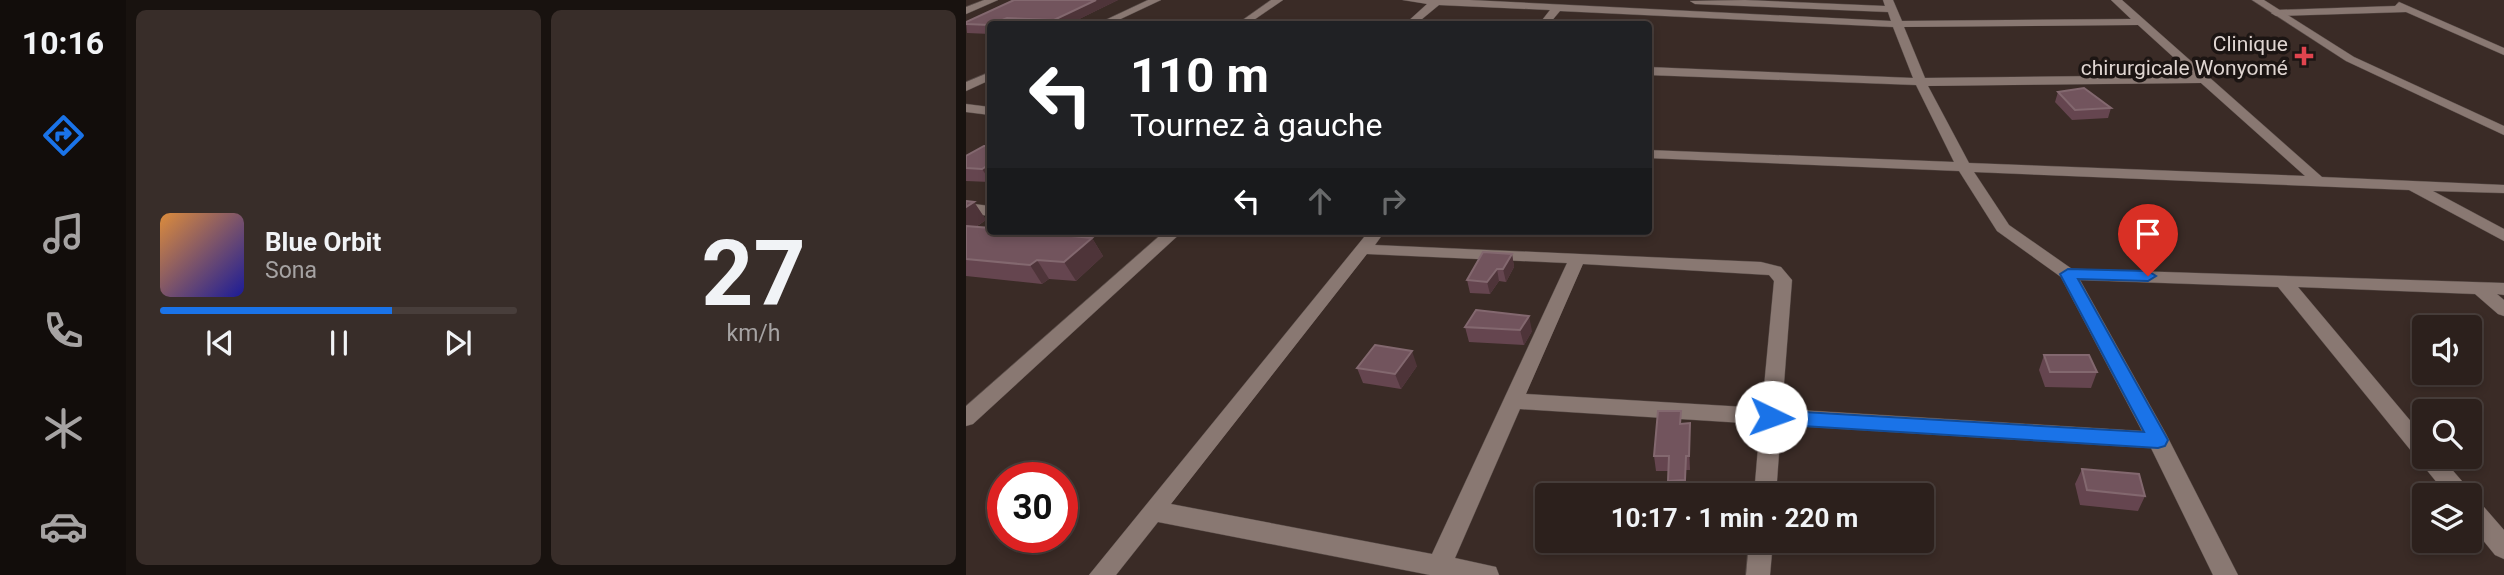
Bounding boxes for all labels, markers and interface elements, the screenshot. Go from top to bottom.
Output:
text: 10:16 [22,24,104,62]
place label: Clinique chirurgicale Wonyomé [2081,32,2288,80]
marker: Clinique chirurgicale Wonyomé [2294,46,2314,66]
text: 110 m [1130,47,1269,104]
icon: left [1015,49,1106,140]
text: Tournez à gauche [1130,106,1382,144]
icon: directions [39,111,88,160]
icon: left [1228,182,1266,220]
icon: ahead [1301,182,1339,220]
icon: right [1374,182,1412,220]
pin [2118,204,2178,276]
icon: music [39,209,88,258]
icon: arrive [2129,215,2167,253]
text: 27 [701,221,806,327]
text: Blue Orbit [265,227,381,257]
text: Sona [265,257,317,284]
icon: phone [39,306,88,355]
map controls [2412,315,2482,553]
button: sound [2412,315,2482,385]
text: km/h [727,320,781,347]
icon: previous [201,324,239,362]
icon: pause [320,324,358,362]
icon: next [439,324,477,362]
position arrow [1734,380,1808,454]
button: search [2412,399,2482,469]
icon: climate [39,404,88,453]
speed limit sign: 30 [987,462,1078,553]
button: layers [2412,483,2482,553]
icon: car [39,502,88,551]
text: 10:17 · 1 min · 220 m [1611,503,1858,533]

